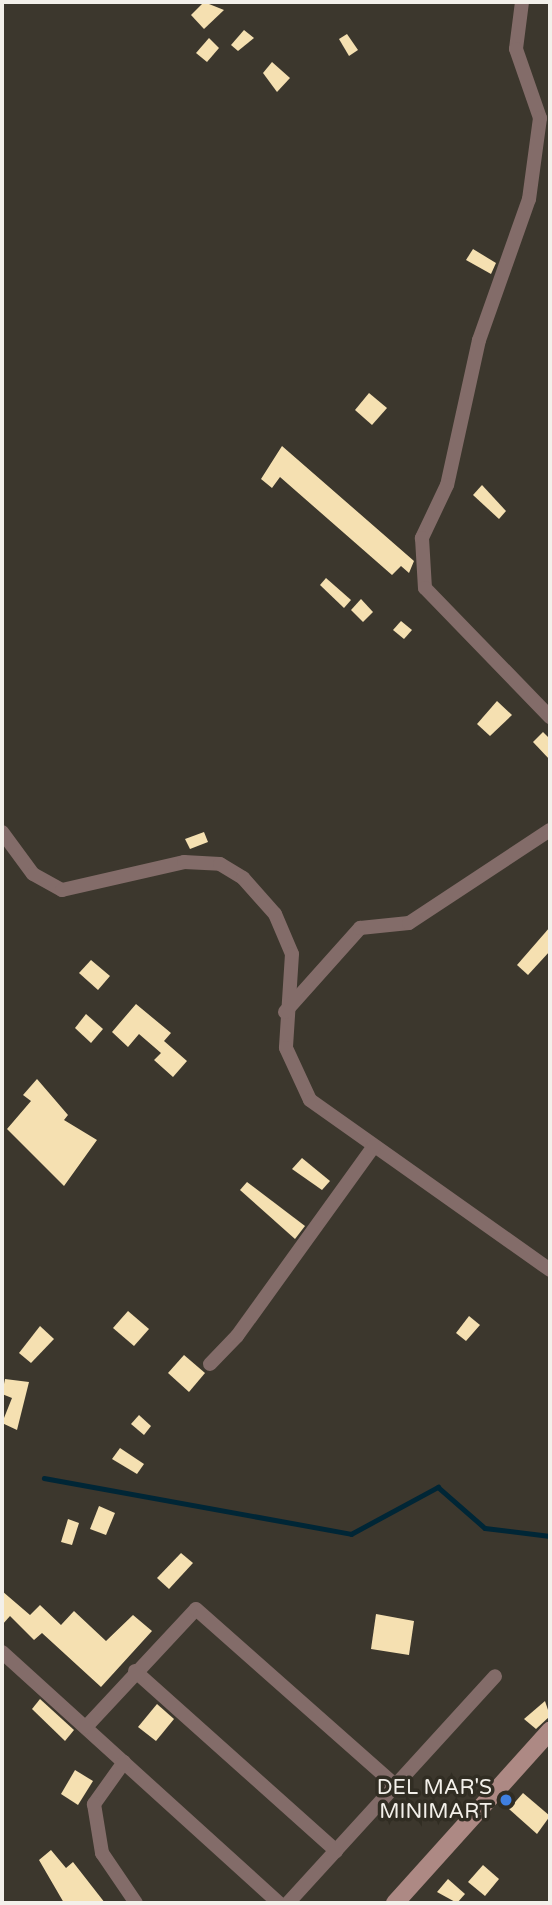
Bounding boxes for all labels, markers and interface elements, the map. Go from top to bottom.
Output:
place label: DEL MAR'S MINIMART [377,1775,492,1825]
marker: DEL MAR'S MINIMART [498,1792,514,1808]

